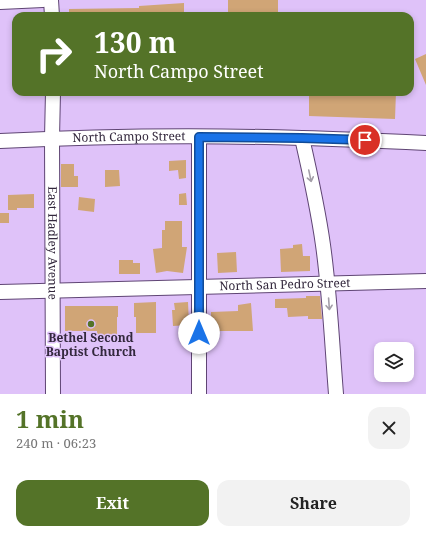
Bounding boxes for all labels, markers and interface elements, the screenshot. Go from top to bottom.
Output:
text: 130 m [94,23,176,61]
icon: right [28,28,80,80]
text: North Campo Street [94,59,264,83]
pin [348,123,382,157]
street label: North Campo Street [72,127,186,146]
icon: arrive [354,129,376,151]
one-way arrow [307,169,315,182]
street label: East Hadley Avenue [44,186,62,300]
street label: North San Pedro Street [219,274,351,294]
one-way arrow [326,297,333,310]
position arrow [178,312,220,354]
marker: Bethel Second Baptist Church [86,319,96,329]
place label: Bethel Second Baptist Church [46,329,136,360]
map controls [374,342,414,382]
button: layers [374,342,414,382]
text: 1 min [16,402,84,435]
button: close [368,407,410,449]
text: 240 m · 06:23 [16,434,96,452]
button: Exit [16,480,209,526]
button: Share [217,480,410,526]

